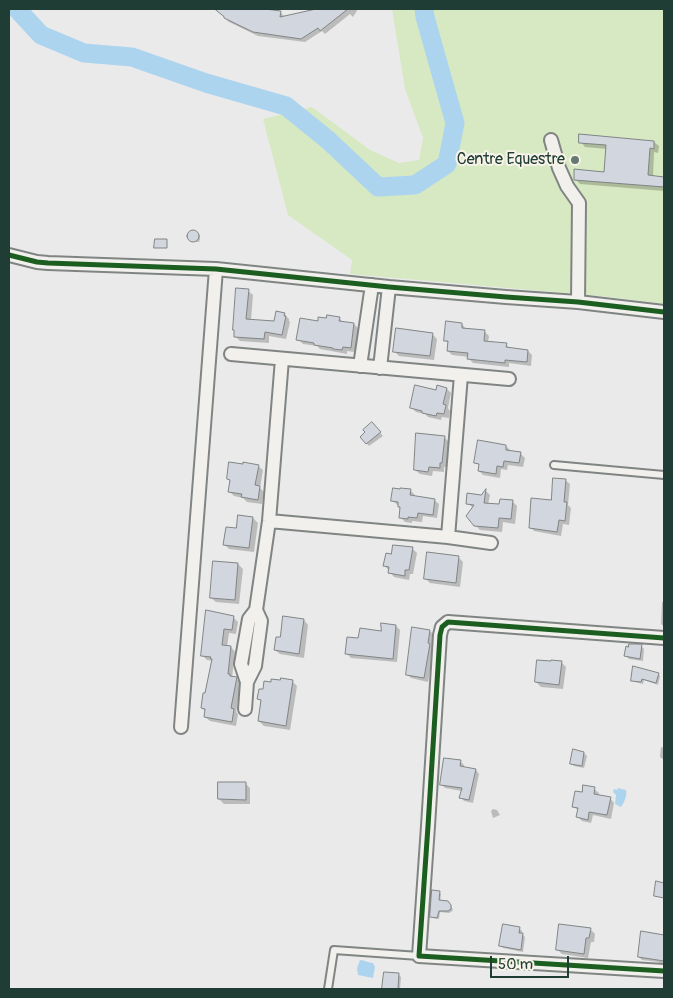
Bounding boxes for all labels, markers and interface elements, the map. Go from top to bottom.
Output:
place label: Centre Equestre [457,150,565,170]
marker: Centre Equestre [569,154,581,166]
scale bar [493,946,572,978]
text: 50 m [498,955,533,974]

